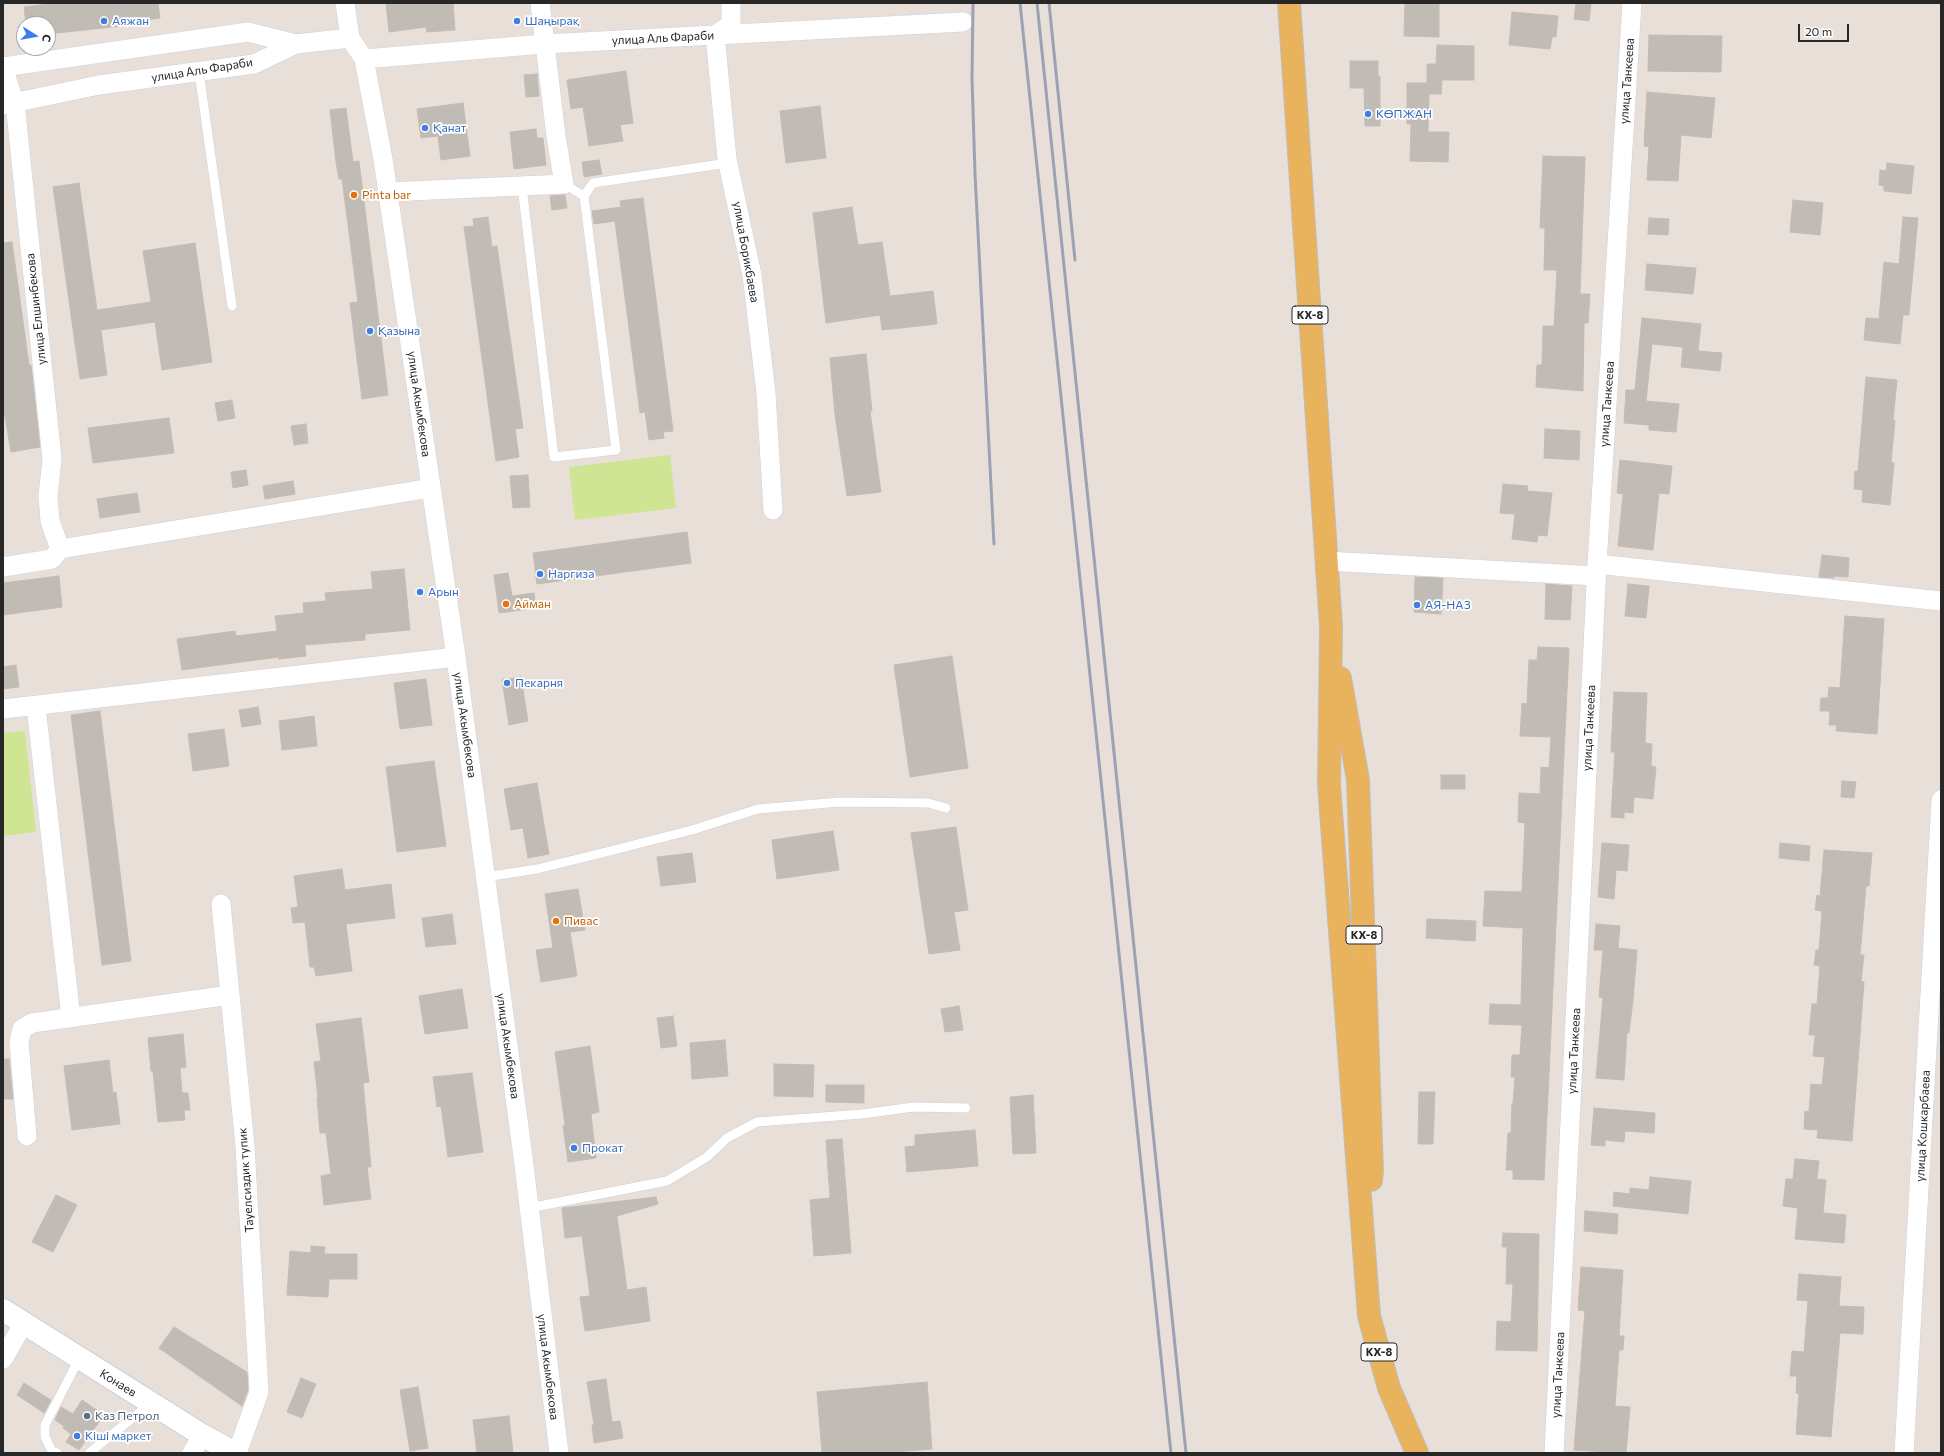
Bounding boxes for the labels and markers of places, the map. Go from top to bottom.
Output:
place label: Аяжан [112,14,149,28]
place label: Шаңырақ [525,14,579,28]
marker: Аяжан [99,16,109,26]
marker: Шаңырақ [512,16,522,26]
place label: КӨПЖАН [1376,107,1432,121]
marker: КӨПЖАН [1363,109,1373,119]
place label: Қанат [433,121,466,135]
marker: Қанат [420,123,430,133]
place label: Pinta bar [362,188,411,202]
marker: Pinta bar [349,190,359,200]
place label: Қазына [378,324,420,338]
marker: Қазына [365,326,375,336]
place label: Наргиза [548,567,594,581]
marker: Наргиза [535,569,545,579]
place label: Арын [428,585,459,599]
marker: Арын [415,587,425,597]
place label: Айман [514,597,551,611]
place label: АЯ-НАЗ [1425,598,1471,612]
marker: Айман [501,599,511,609]
marker: АЯ-НАЗ [1412,600,1422,610]
place label: Пекарня [515,676,563,690]
marker: Пекарня [502,678,512,688]
place label: Пивас [564,914,598,928]
marker: Пивас [551,916,561,926]
place label: Прокат [582,1141,623,1155]
marker: Прокат [569,1143,579,1153]
place label: Каз Петрол [95,1409,159,1423]
marker: Каз Петрол [82,1411,92,1421]
place label: Кіші маркет [85,1429,151,1443]
marker: Кіші маркет [72,1431,82,1441]

